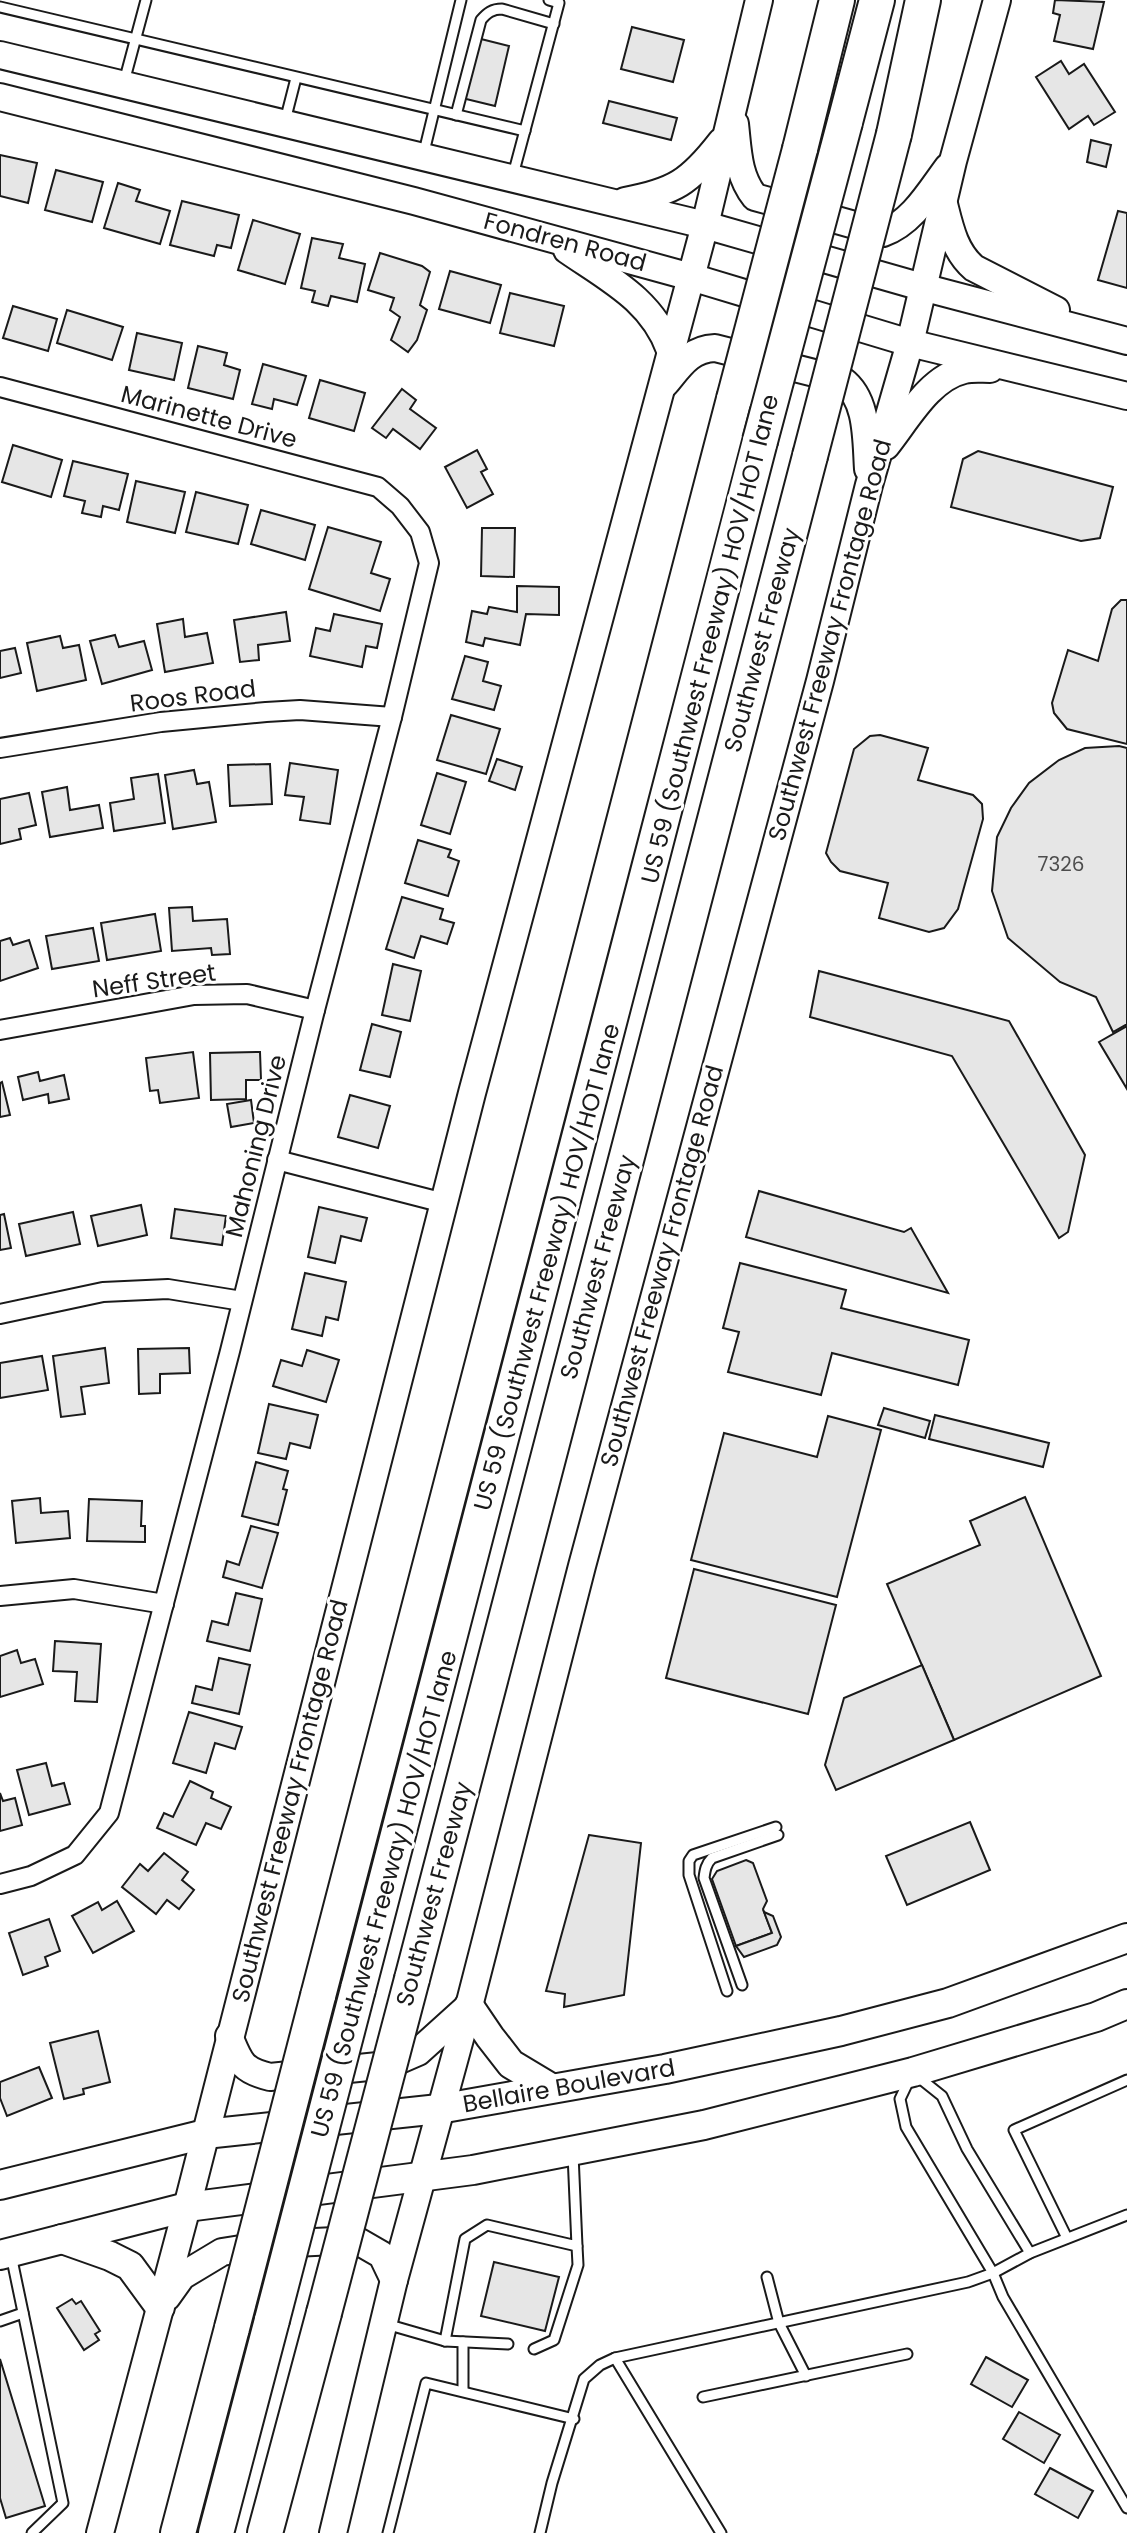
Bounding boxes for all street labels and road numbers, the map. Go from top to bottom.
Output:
street label: Fondren Road [480,204,650,279]
street label: Marinette Drive [117,377,301,456]
street label: US 59 (Southwest Freeway) HOV/HOT lane [635,391,785,887]
street label: Southwest Freeway Frontage Road [760,435,899,844]
street label: Southwest Freeway [718,525,806,755]
street label: Roos Road [128,671,258,720]
street label: Neff Street [90,956,218,1005]
street label: US 59 (Southwest Freeway) HOV/HOT lane [465,1020,628,1514]
street label: Mahoning Drive [217,1051,294,1241]
street label: Southwest Freeway Frontage Road [594,1062,730,1470]
street label: Southwest Freeway [554,1152,642,1382]
street label: Southwest Freeway Frontage Road [223,1596,356,2006]
street label: US 59 (Southwest Freeway) HOV/HOT lane [305,1647,463,2141]
street label: Southwest Freeway [390,1779,478,2009]
street label: Bellaire Boulevard [460,2051,678,2120]

